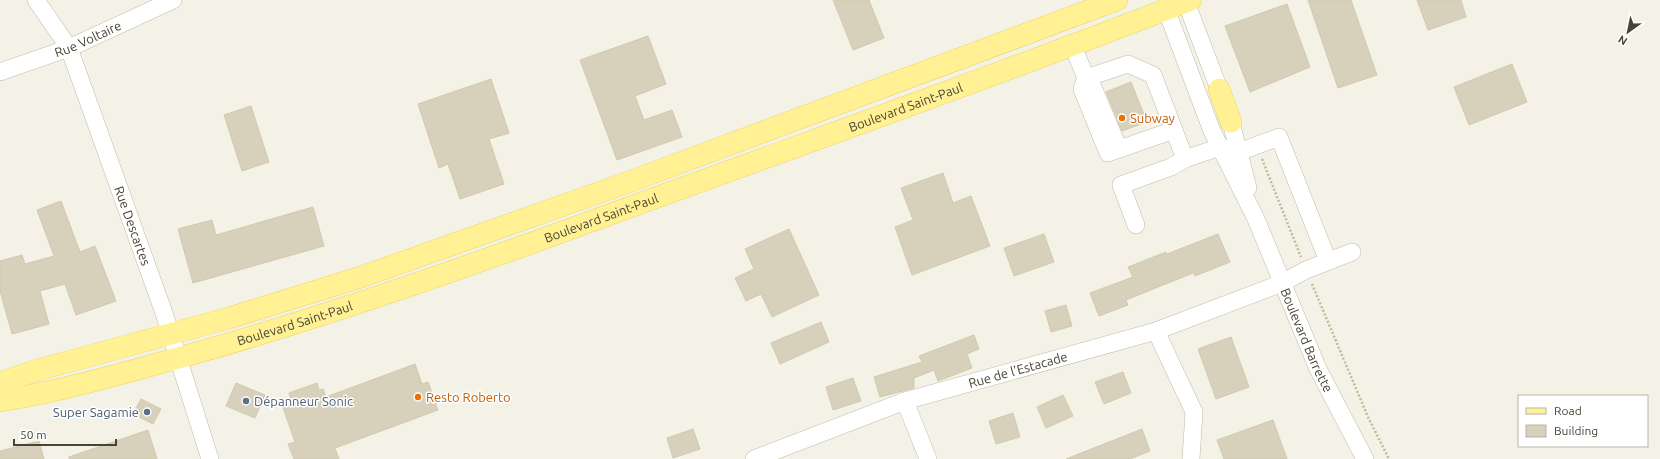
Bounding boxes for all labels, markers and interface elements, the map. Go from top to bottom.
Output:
north arrow [1608,12,1648,52]
street label: Rue Voltaire [53,18,123,59]
text: N [1616,33,1629,48]
street label: Boulevard Saint-Paul [847,80,965,134]
place label: Subway [1130,111,1175,125]
marker: Subway [1117,113,1127,123]
street label: Rue Descartes [112,184,153,268]
street label: Boulevard Saint-Paul [542,190,660,245]
street label: Boulevard Barrette [1278,286,1336,394]
street label: Boulevard Saint-Paul [235,298,355,348]
street label: Rue de l'Estacade [967,349,1069,390]
place label: Resto Roberto [426,390,511,404]
marker: Resto Roberto [413,392,423,402]
place label: Dépanneur Sonic [254,394,353,408]
legend [1518,395,1648,447]
marker: Dépanneur Sonic [241,396,251,406]
text: Road [1554,404,1582,417]
place label: Super Sagamie [53,405,139,419]
marker: Super Sagamie [142,407,152,417]
scale bar [14,421,116,447]
text: Building [1554,424,1598,437]
text: 50 m [20,428,47,441]

